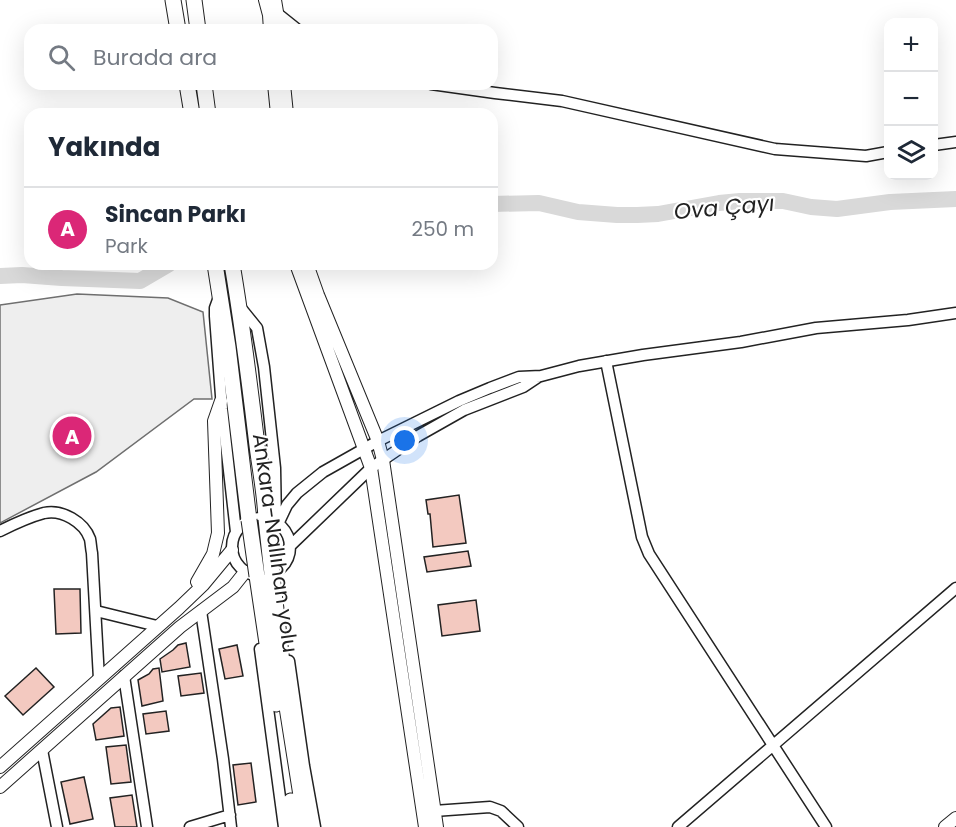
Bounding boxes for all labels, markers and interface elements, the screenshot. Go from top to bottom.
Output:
map controls [884,18,938,180]
button: + [884,18,938,72]
search box [24,24,498,90]
icon: search [45,41,78,74]
text: Burada ara [93,42,217,73]
button: − [884,72,938,126]
button: layers [884,126,938,180]
text: Yakında [48,129,160,165]
water label: Ova Çayı [673,188,776,227]
text: Sincan Parkı [105,199,246,230]
text: A [60,215,75,243]
text: 250 m [411,215,474,243]
text: Park [105,232,148,260]
pin: A [52,414,92,458]
your location [390,426,419,455]
street label: Ankara-Nallıhan yolu [246,431,305,654]

